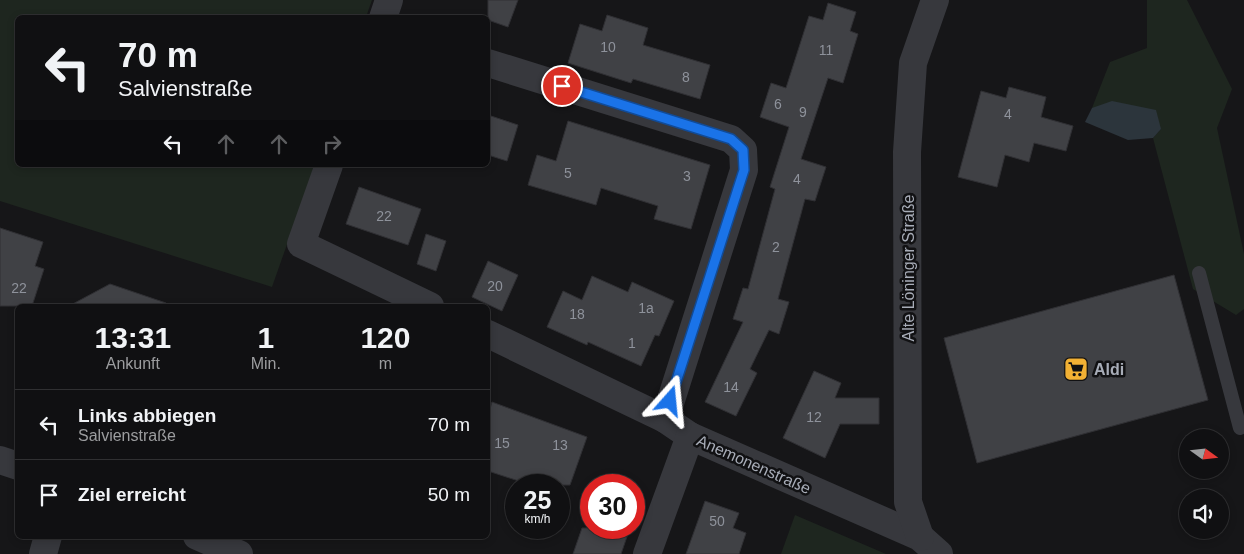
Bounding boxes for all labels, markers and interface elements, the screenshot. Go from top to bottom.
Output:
icon: left [35,35,100,100]
text: 70 m [118,35,198,74]
house number: 10 [600,39,616,55]
house number: 11 [819,42,833,58]
pin [541,65,583,107]
house number: 8 [682,69,690,85]
icon: arrive [548,72,576,100]
text: Salvienstraße [118,76,253,101]
house number: 6 [774,96,782,112]
house number: 9 [799,104,807,120]
house number: 4 [1004,106,1012,122]
icon: left [159,130,187,158]
icon: ahead [212,130,240,158]
icon: ahead [265,130,293,158]
icon: right [318,130,346,158]
house number: 5 [564,165,572,181]
house number: 3 [683,168,691,184]
house number: 4 [793,171,801,187]
street label: Alte Löninger Straße [900,195,917,341]
house number: 22 [376,208,392,224]
house number: 2 [772,239,780,255]
house number: 20 [487,278,503,294]
house number: 22 [11,280,27,296]
house number: 1a [638,300,654,316]
house number: 18 [569,306,585,322]
text: 13:31 [94,321,171,354]
text: 1 [257,321,274,354]
text: 120 [360,321,410,354]
house number: 1 [628,335,636,351]
text: Ankunft [106,355,160,372]
text: Min. [251,355,281,372]
text: m [379,355,392,372]
supermarket icon: Aldi [1063,356,1089,382]
place label: Aldi [1094,361,1124,378]
position arrow [643,374,695,426]
house number: 14 [723,379,739,395]
text: Links abbiegen [78,405,216,426]
house number: 12 [806,409,822,425]
icon: left [35,411,63,439]
text: 70 m [428,414,470,435]
text: Salvienstraße [78,427,176,444]
north arrow [1179,429,1229,479]
map controls [1179,429,1229,539]
street label: Anemonenstraße [694,432,813,497]
house number: 15 [494,435,510,451]
house number: 13 [552,437,568,453]
speed limit sign: 30 [580,474,645,539]
icon: arrive [35,481,63,509]
text: Ziel erreicht [78,484,186,505]
text: 50 m [428,484,470,505]
text: 25 [524,486,551,514]
button: sound [1179,489,1229,539]
text: km/h [524,512,551,526]
house number: 50 [709,513,725,529]

